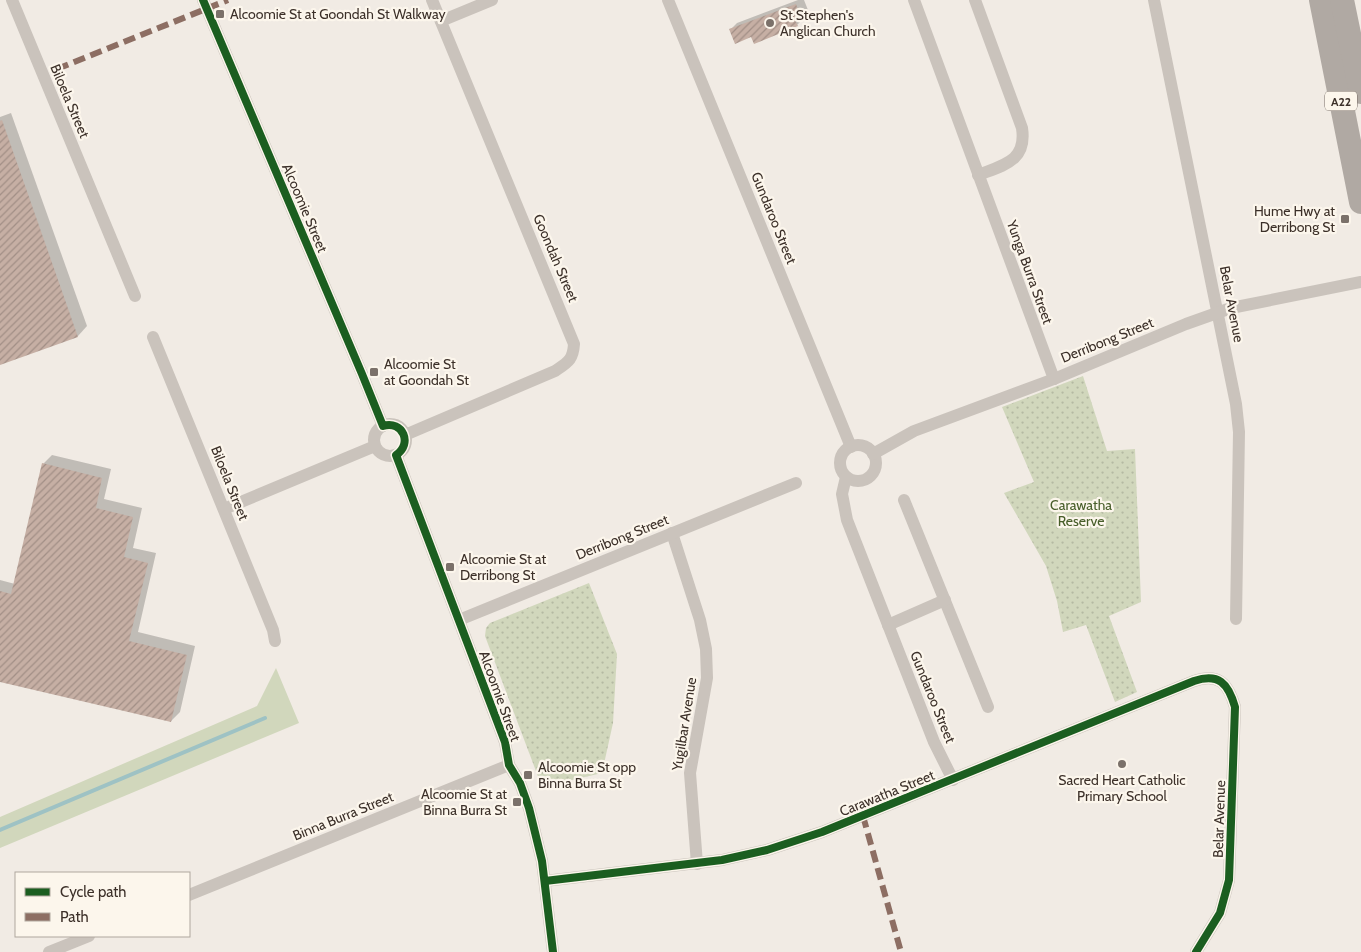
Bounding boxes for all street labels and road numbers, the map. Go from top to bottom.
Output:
street label: Biloela Street [46,61,94,141]
road number: A22 [1325,92,1357,110]
street label: Alcoomie Street [278,161,332,255]
street label: Gundaroo Street [747,169,801,267]
street label: Goondah Street [529,211,583,305]
street label: Yunga Burra Street [1003,217,1057,327]
street label: Belar Avenue [1216,264,1248,344]
street label: Derribong Street [1058,313,1156,367]
street label: Biloela Street [207,443,253,523]
street label: Derribong Street [573,510,671,564]
street label: Alcoomie Street [475,648,525,744]
street label: Gundaroo Street [906,648,960,746]
street label: Yugilbar Avenue [668,676,700,773]
street label: Carawatha Street [837,766,937,820]
street label: Belar Avenue [1209,780,1229,858]
street label: Binna Burra Street [290,788,396,844]

